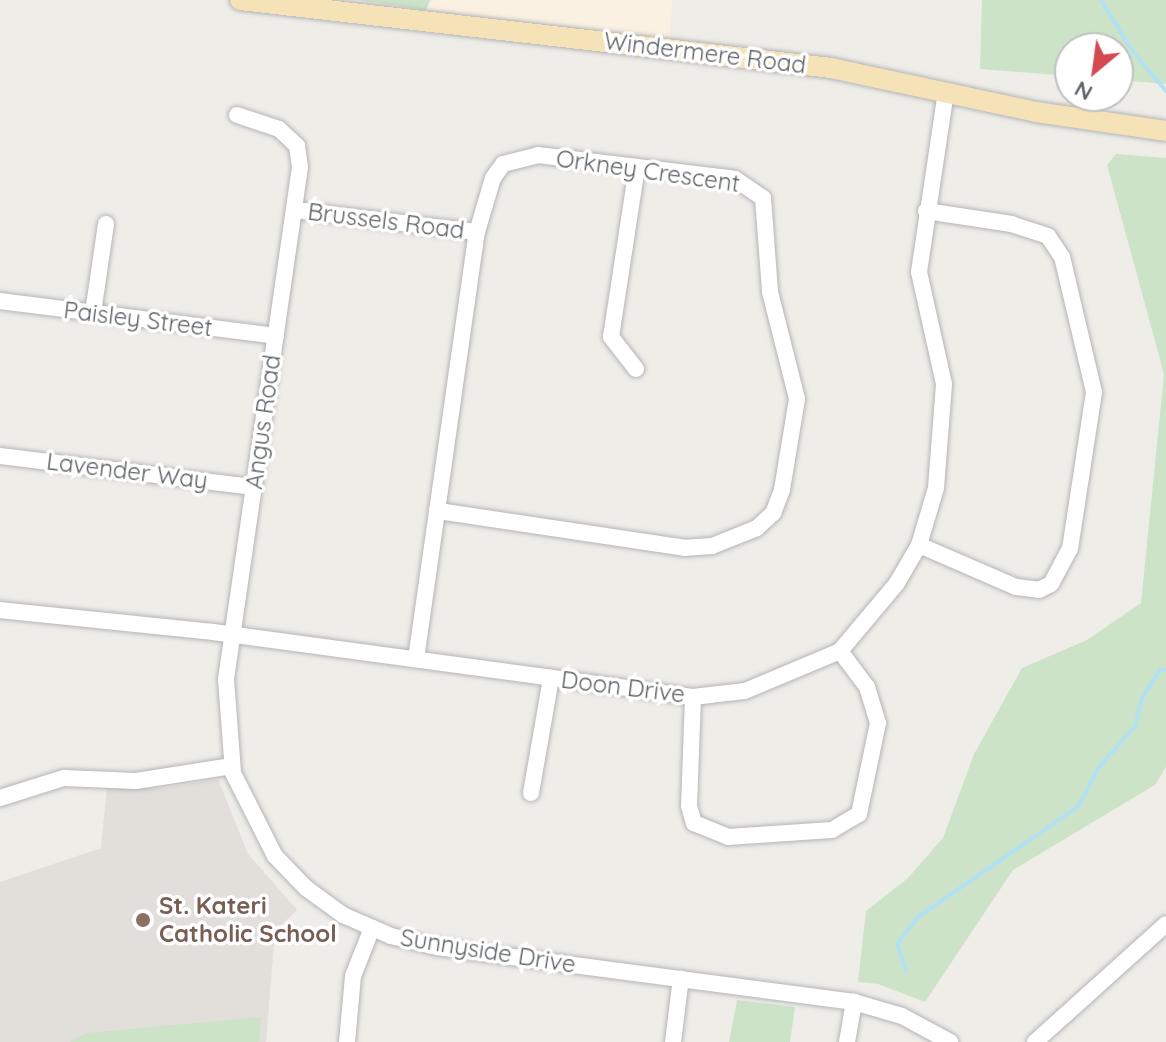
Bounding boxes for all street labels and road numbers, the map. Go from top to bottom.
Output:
street label: Windermere Road [602,26,808,80]
street label: Orkney Crescent [554,144,742,198]
street label: Brussels Road [306,197,466,245]
street label: Paisley Street [62,296,214,342]
street label: Angus Road [239,353,287,491]
street label: Lavender Way [45,447,209,495]
street label: Doon Drive [559,665,687,709]
street label: Sunnyside Drive [398,923,578,979]

